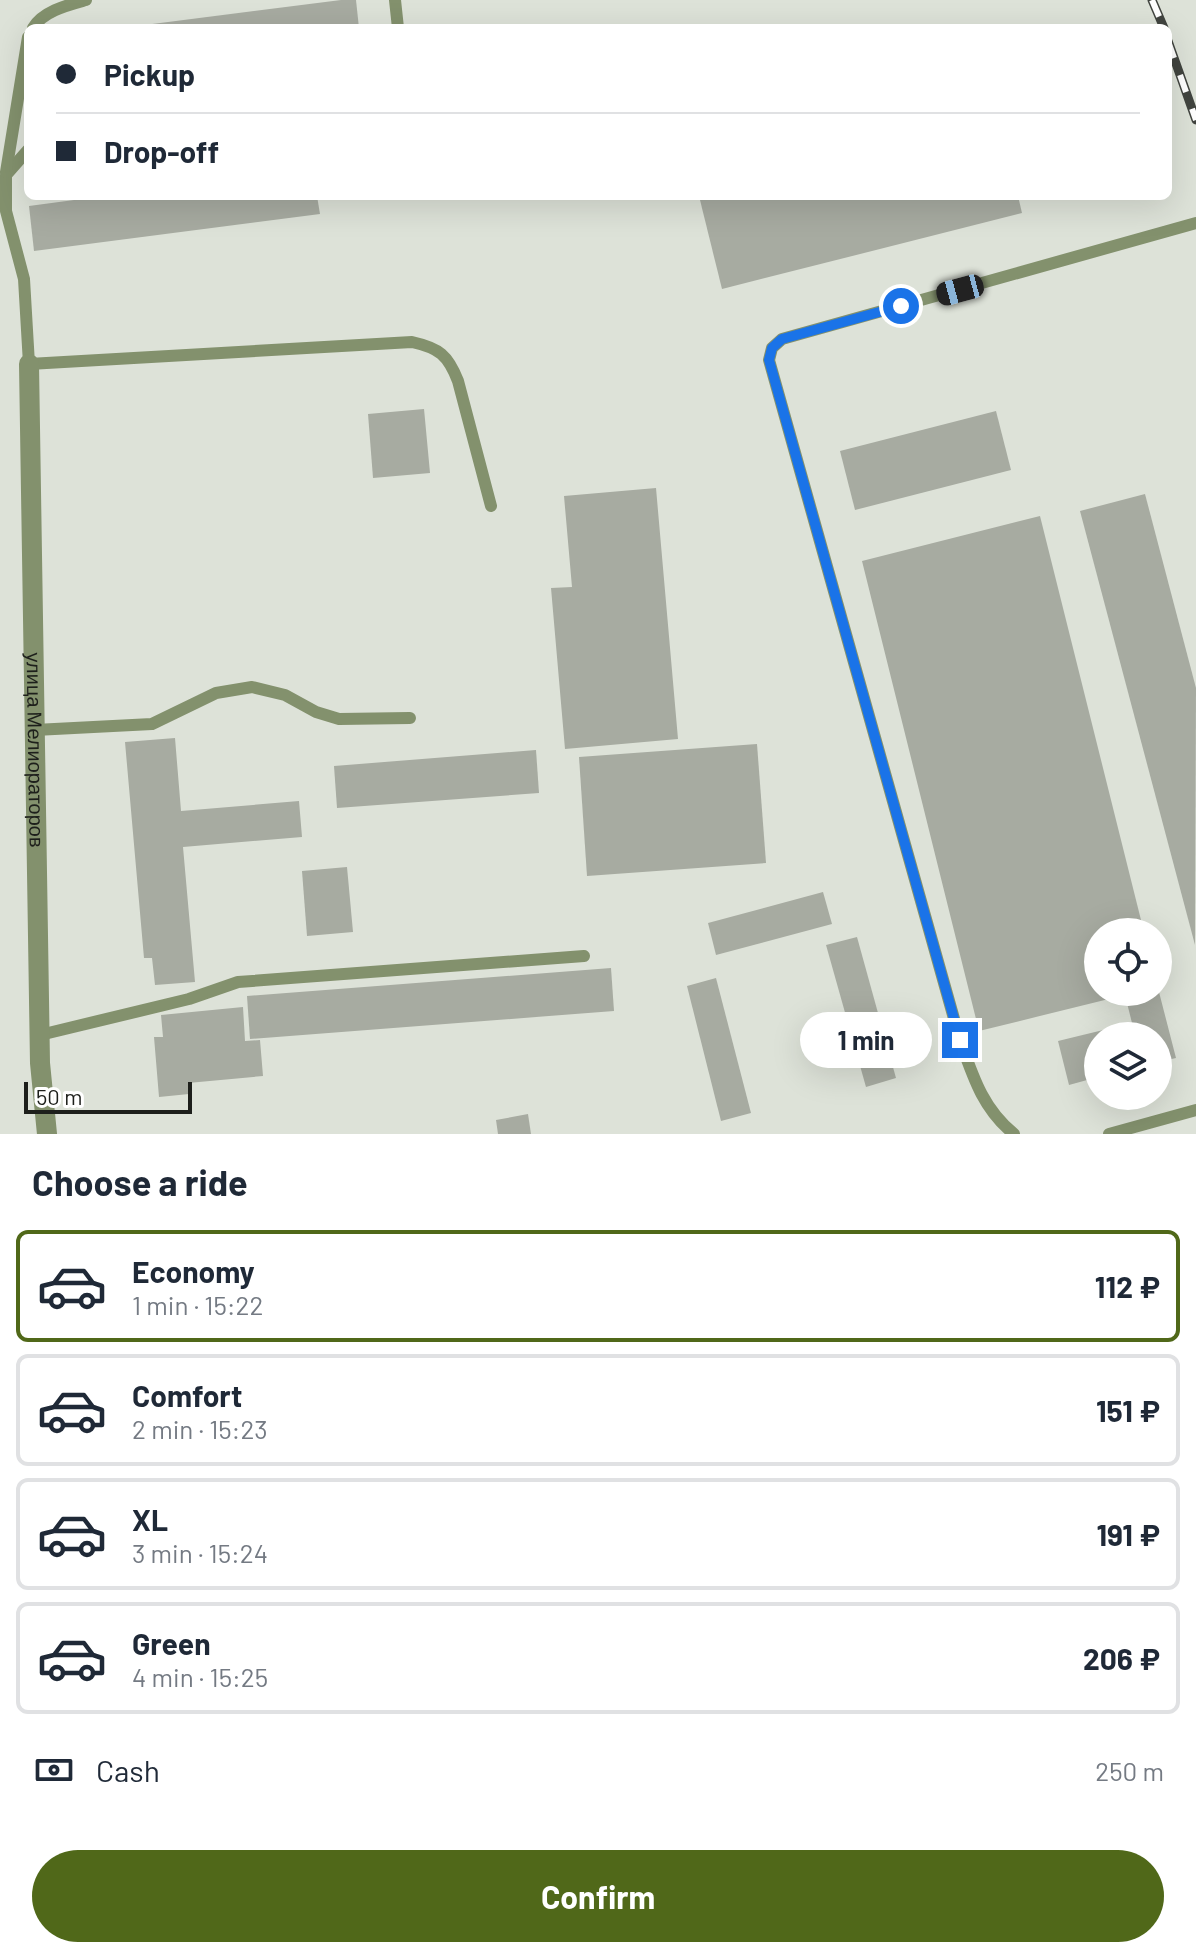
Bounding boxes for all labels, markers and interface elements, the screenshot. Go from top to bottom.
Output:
text: Pickup [104,56,195,92]
text: Drop-off [104,133,219,169]
car [934,272,986,308]
route start [883,288,919,324]
street label: улица Мелиораторов [23,652,50,848]
map controls [1084,918,1172,1110]
button: locate [1084,918,1172,1006]
callout: 1 min [800,1012,932,1068]
route end [942,1022,978,1058]
button: layers [1084,1022,1172,1110]
text: 1 min [838,1024,894,1055]
scale bar [24,1078,192,1114]
text: 50 m [36,1083,82,1109]
text: Choose a ride [32,1160,248,1203]
icon: car [36,1250,108,1322]
text: Economy [132,1253,255,1289]
text: 112 ₽ [1095,1268,1160,1304]
text: 1 min · 15:22 [132,1289,263,1320]
icon: car [36,1374,108,1446]
text: Comfort [132,1377,242,1413]
text: 151 ₽ [1096,1392,1160,1428]
text: 2 min · 15:23 [132,1413,268,1444]
icon: car [36,1498,108,1570]
text: XL [132,1501,168,1537]
text: 191 ₽ [1096,1516,1160,1552]
text: 3 min · 15:24 [132,1537,268,1568]
icon: car [36,1622,108,1694]
text: Green [132,1625,211,1661]
text: 206 ₽ [1083,1640,1160,1676]
text: 4 min · 15:25 [132,1661,268,1692]
icon: cash [32,1748,76,1792]
text: Cash [96,1752,160,1788]
text: 250 m [1095,1755,1164,1786]
button: Confirm [32,1850,1164,1942]

